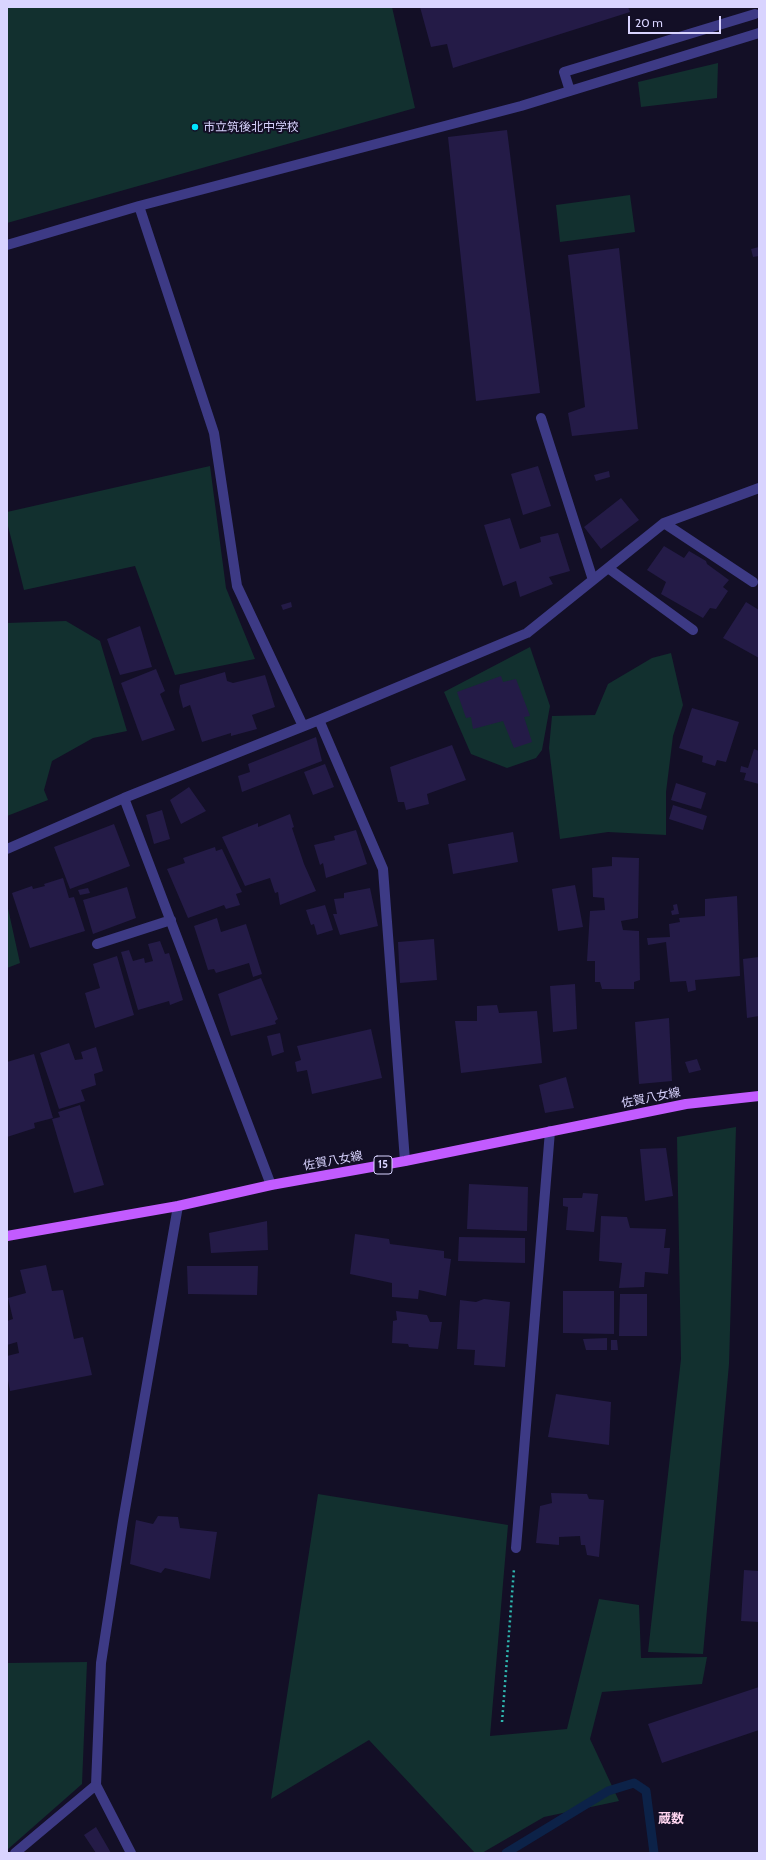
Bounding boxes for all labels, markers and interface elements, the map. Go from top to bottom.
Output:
scale bar [630,8,723,34]
text: 20 m [635,15,663,30]
place label: 市立筑後北中学校 [203,120,299,134]
marker: 市立筑後北中学校 [190,122,200,132]
street label: 佐賀八女線 [620,1085,682,1111]
street label: 佐賀八女線 [302,1149,364,1173]
road number: 15 [374,1156,392,1174]
district label: 蔵数 [658,1811,684,1827]

